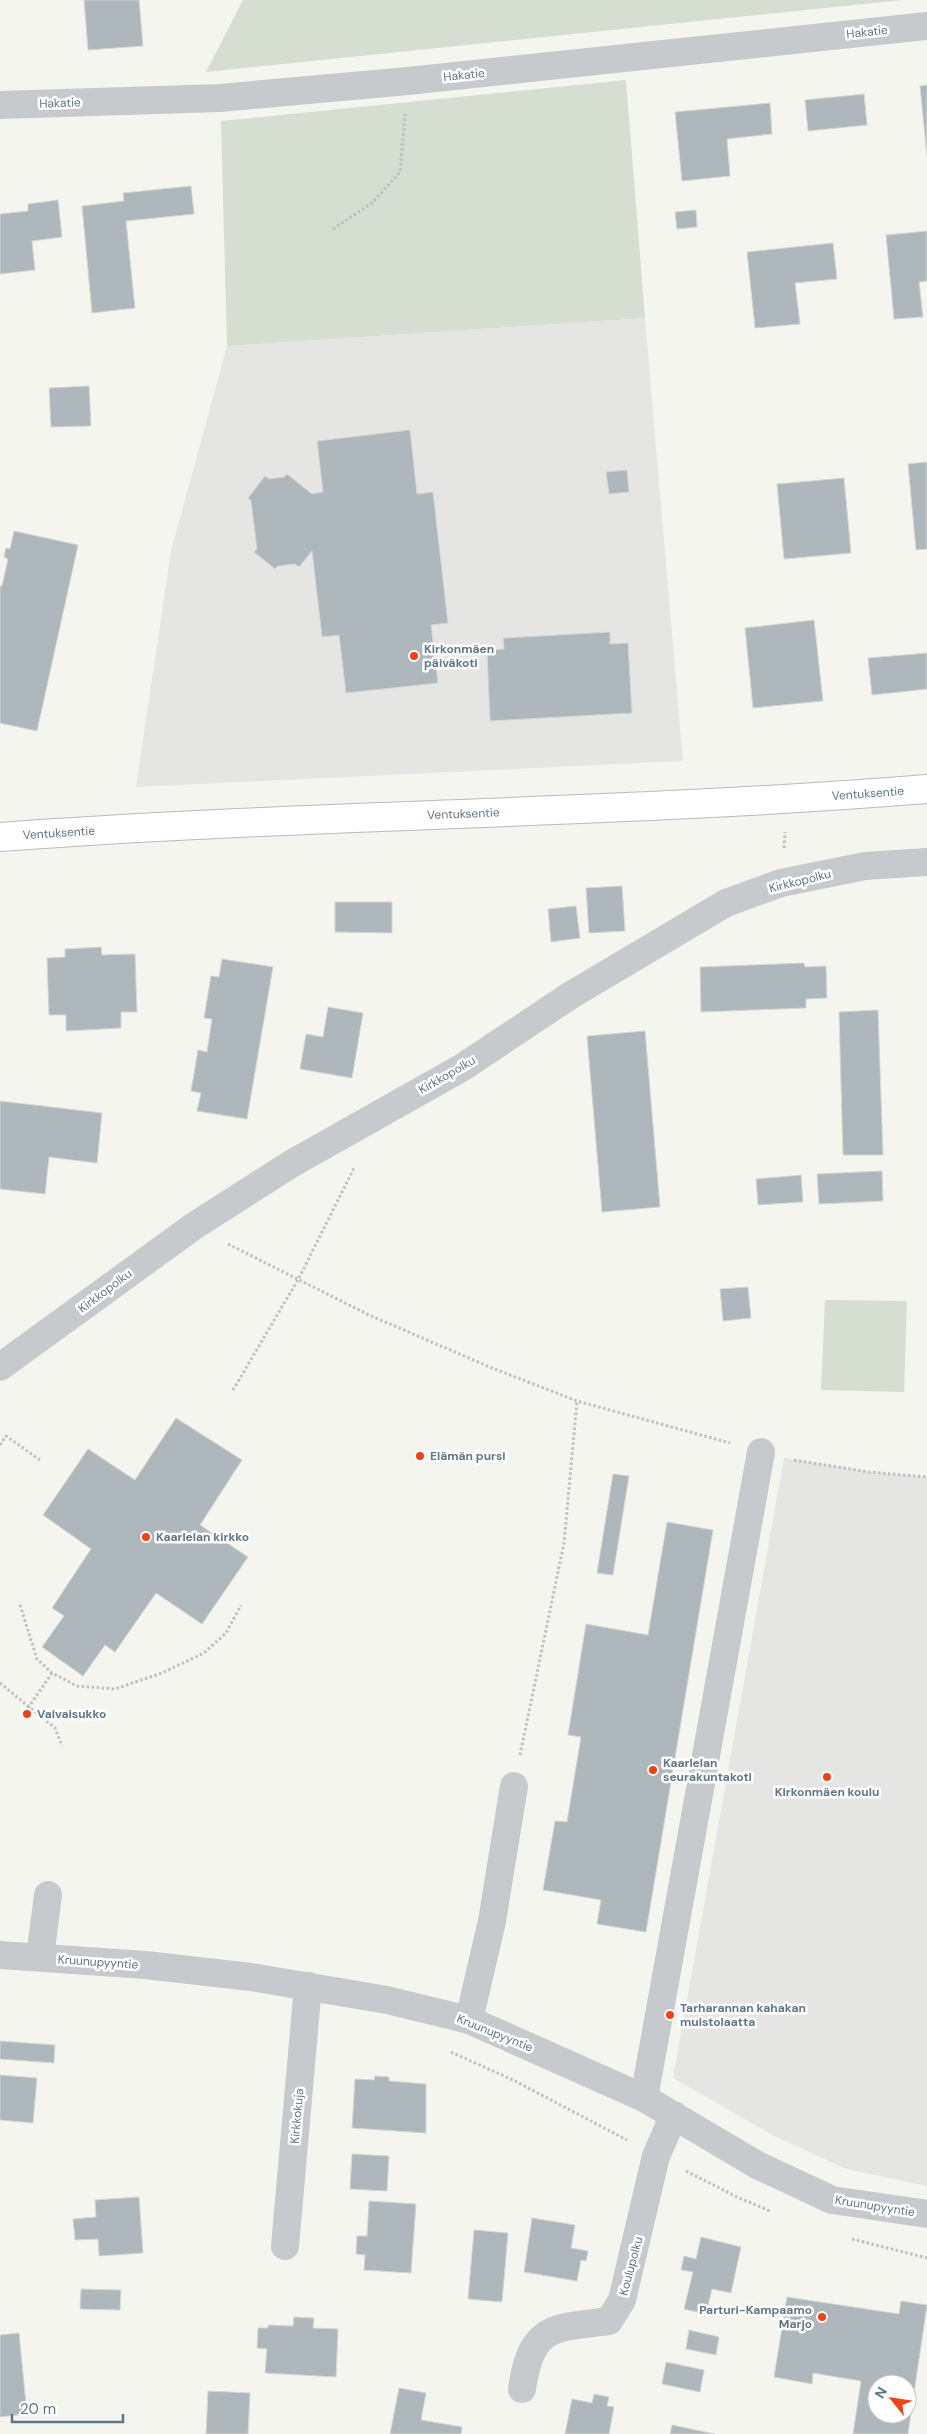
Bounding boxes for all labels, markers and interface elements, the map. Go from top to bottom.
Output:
street label: Hakatie [846,22,889,42]
street label: Hakatie [443,65,486,85]
street label: Hakatie [39,94,81,112]
place label: Kirkonmäen päiväkoti [424,641,494,671]
marker: Kirkonmäen päiväkoti [408,650,420,662]
street label: Ventuksentie [831,783,905,804]
street label: Ventuksentie [427,804,500,823]
street label: Ventuksentie [22,823,96,843]
street label: Kirkkopolku [767,866,833,896]
street label: Kirkkopolku [416,1052,479,1098]
street label: Kirkkopolku [75,1265,135,1316]
place label: Elämän pursi [430,1448,506,1464]
marker: Elämän pursi [414,1450,426,1462]
place label: Kaarlelan kirkko [156,1529,249,1545]
marker: Kaarlelan kirkko [140,1531,152,1543]
place label: Vaivaisukko [37,1706,106,1722]
marker: Vaivaisukko [21,1708,33,1720]
place label: Kaarlelan seurakuntakoti [663,1755,752,1785]
marker: Kaarlelan seurakuntakoti [647,1764,659,1776]
marker: Kirkonmäen koulu [821,1771,833,1783]
place label: Kirkonmäen koulu [775,1784,879,1800]
street label: Kruunupyyntie [57,1951,139,1973]
place label: Tarharannan kahakan muistolaatta [680,2000,806,2030]
marker: Tarharannan kahakan muistolaatta [664,2009,676,2021]
street label: Kruunupyyntie [455,2010,536,2056]
street label: Kirkkokuja [287,2088,307,2144]
street label: Kruunupyyntie [834,2192,916,2220]
street label: Koulupolku [615,2235,647,2297]
place label: Parturi-Kampaamo Marjo [699,2302,812,2332]
marker: Parturi-Kampaamo Marjo [816,2311,828,2323]
north arrow [867,2374,917,2424]
text: N [870,2384,891,2401]
scale bar [12,2392,124,2424]
text: 20 m [20,2399,56,2419]

